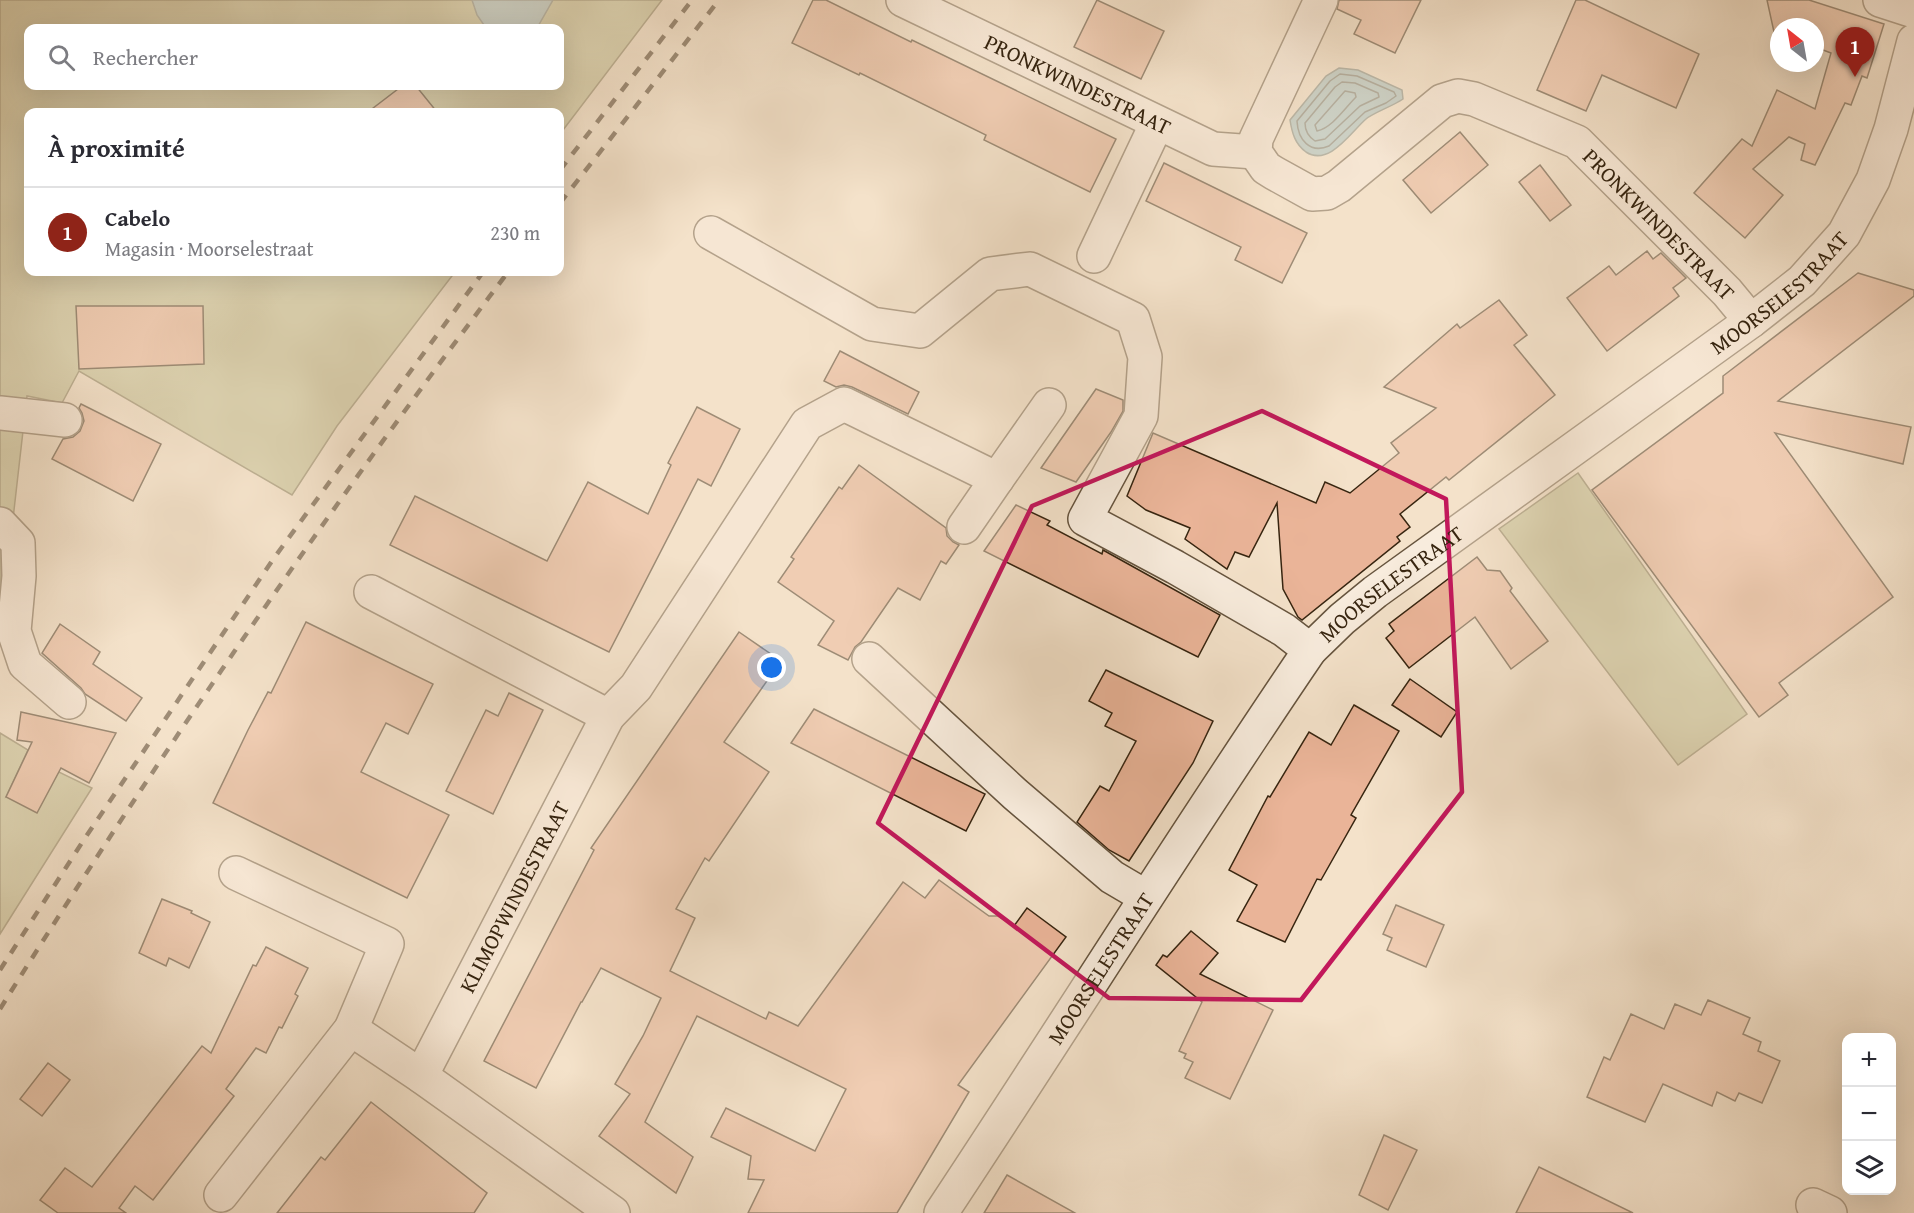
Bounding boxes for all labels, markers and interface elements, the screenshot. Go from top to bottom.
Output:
north arrow [1770,18,1824,72]
search box [24,24,564,90]
street label: PRONKWINDESTRAAT [979,26,1176,143]
pin: 1 [1836,28,1874,77]
icon: search [45,41,78,74]
text: Rechercher [93,41,198,73]
text: À proximité [48,128,185,167]
street label: PRONKWINDESTRAAT [1576,141,1742,307]
text: Cabelo [105,202,170,234]
text: 1 [62,218,73,247]
text: 230 m [490,218,540,247]
street label: MOORSELESTRAAT [1703,223,1856,362]
text: Magasin · Moorselestraat [105,234,314,263]
street label: MOORSELESTRAAT [1311,518,1470,649]
your location [757,653,786,682]
street label: KLIMOPWINDESTRAAT [451,795,577,998]
street label: MOORSELESTRAAT [1039,886,1161,1051]
map controls [1842,1033,1896,1195]
button: + [1842,1033,1896,1087]
button: − [1842,1087,1896,1141]
button: layers [1842,1141,1896,1195]

